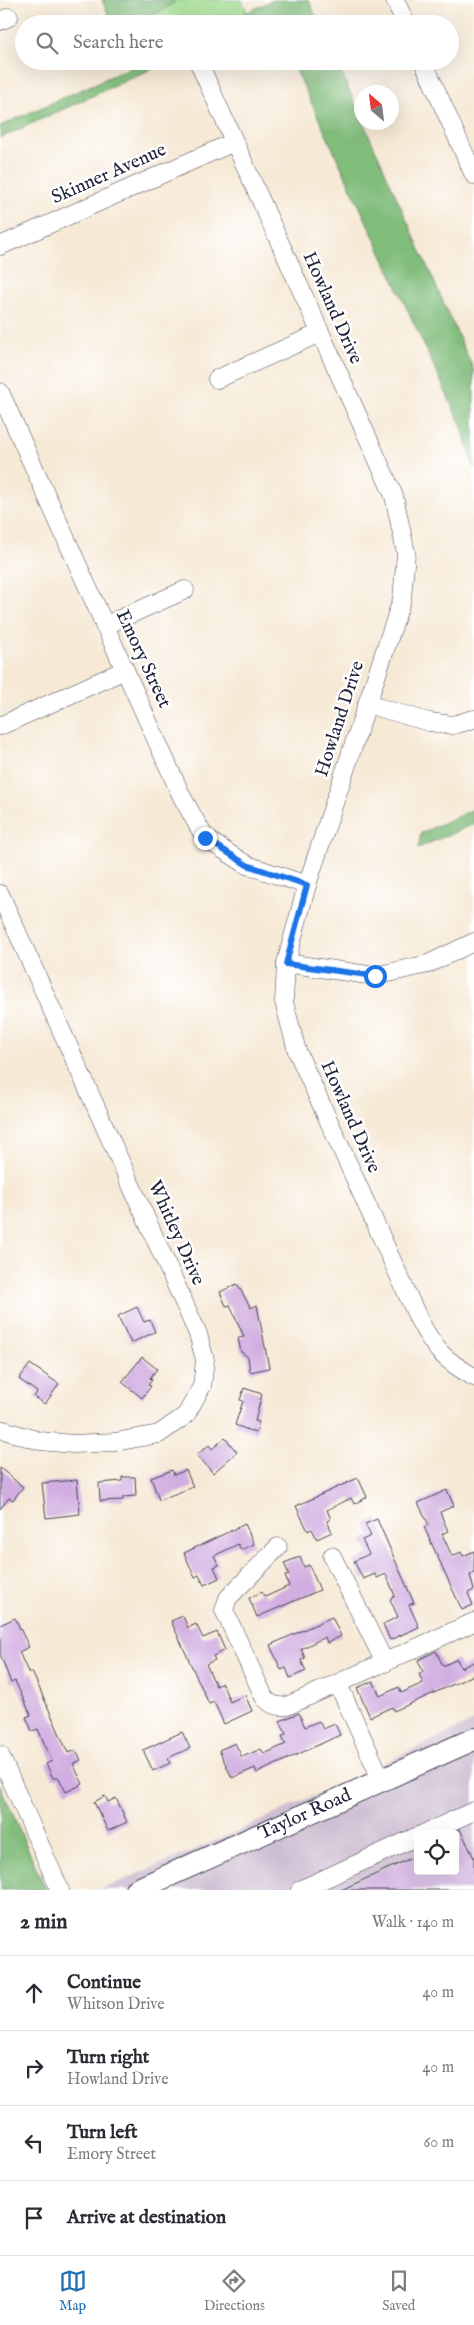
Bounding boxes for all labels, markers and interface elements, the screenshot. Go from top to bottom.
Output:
search box [15,15,459,70]
icon: search [33,29,61,57]
text: Search here [73,31,164,55]
north arrow [354,85,399,130]
street label: Skinner Avenue [48,138,170,210]
street label: Howland Drive [297,248,368,368]
street label: Emory Street [110,606,176,712]
street label: Howland Drive [310,658,370,780]
route end [194,827,217,850]
route start [364,965,387,988]
street label: Howland Drive [315,1057,386,1177]
street label: Whitley Drive [142,1177,210,1289]
street label: Taylor Road [255,1783,356,1846]
map controls [414,1830,459,1875]
button: locate [414,1830,459,1875]
text: 2 min [20,1909,67,1936]
text: Walk · 140 m [372,1913,454,1933]
text: Continue [67,1971,141,1995]
icon: ahead [20,1979,48,2007]
text: 40 m [422,1983,454,2003]
text: Whitson Drive [67,1995,165,2015]
text: Turn right [67,2046,149,2070]
icon: right [20,2054,48,2082]
text: 40 m [422,2058,454,2078]
text: Howland Drive [67,2070,168,2090]
text: Turn left [67,2121,138,2145]
icon: left [20,2129,48,2157]
text: 60 m [424,2133,454,2153]
text: Emory Street [67,2145,156,2165]
icon: arrive [20,2204,48,2232]
text: Arrive at destination [67,2206,226,2230]
tab: Map [59,2267,87,2315]
tab: Directions [204,2267,265,2315]
tab: Saved [382,2267,415,2315]

